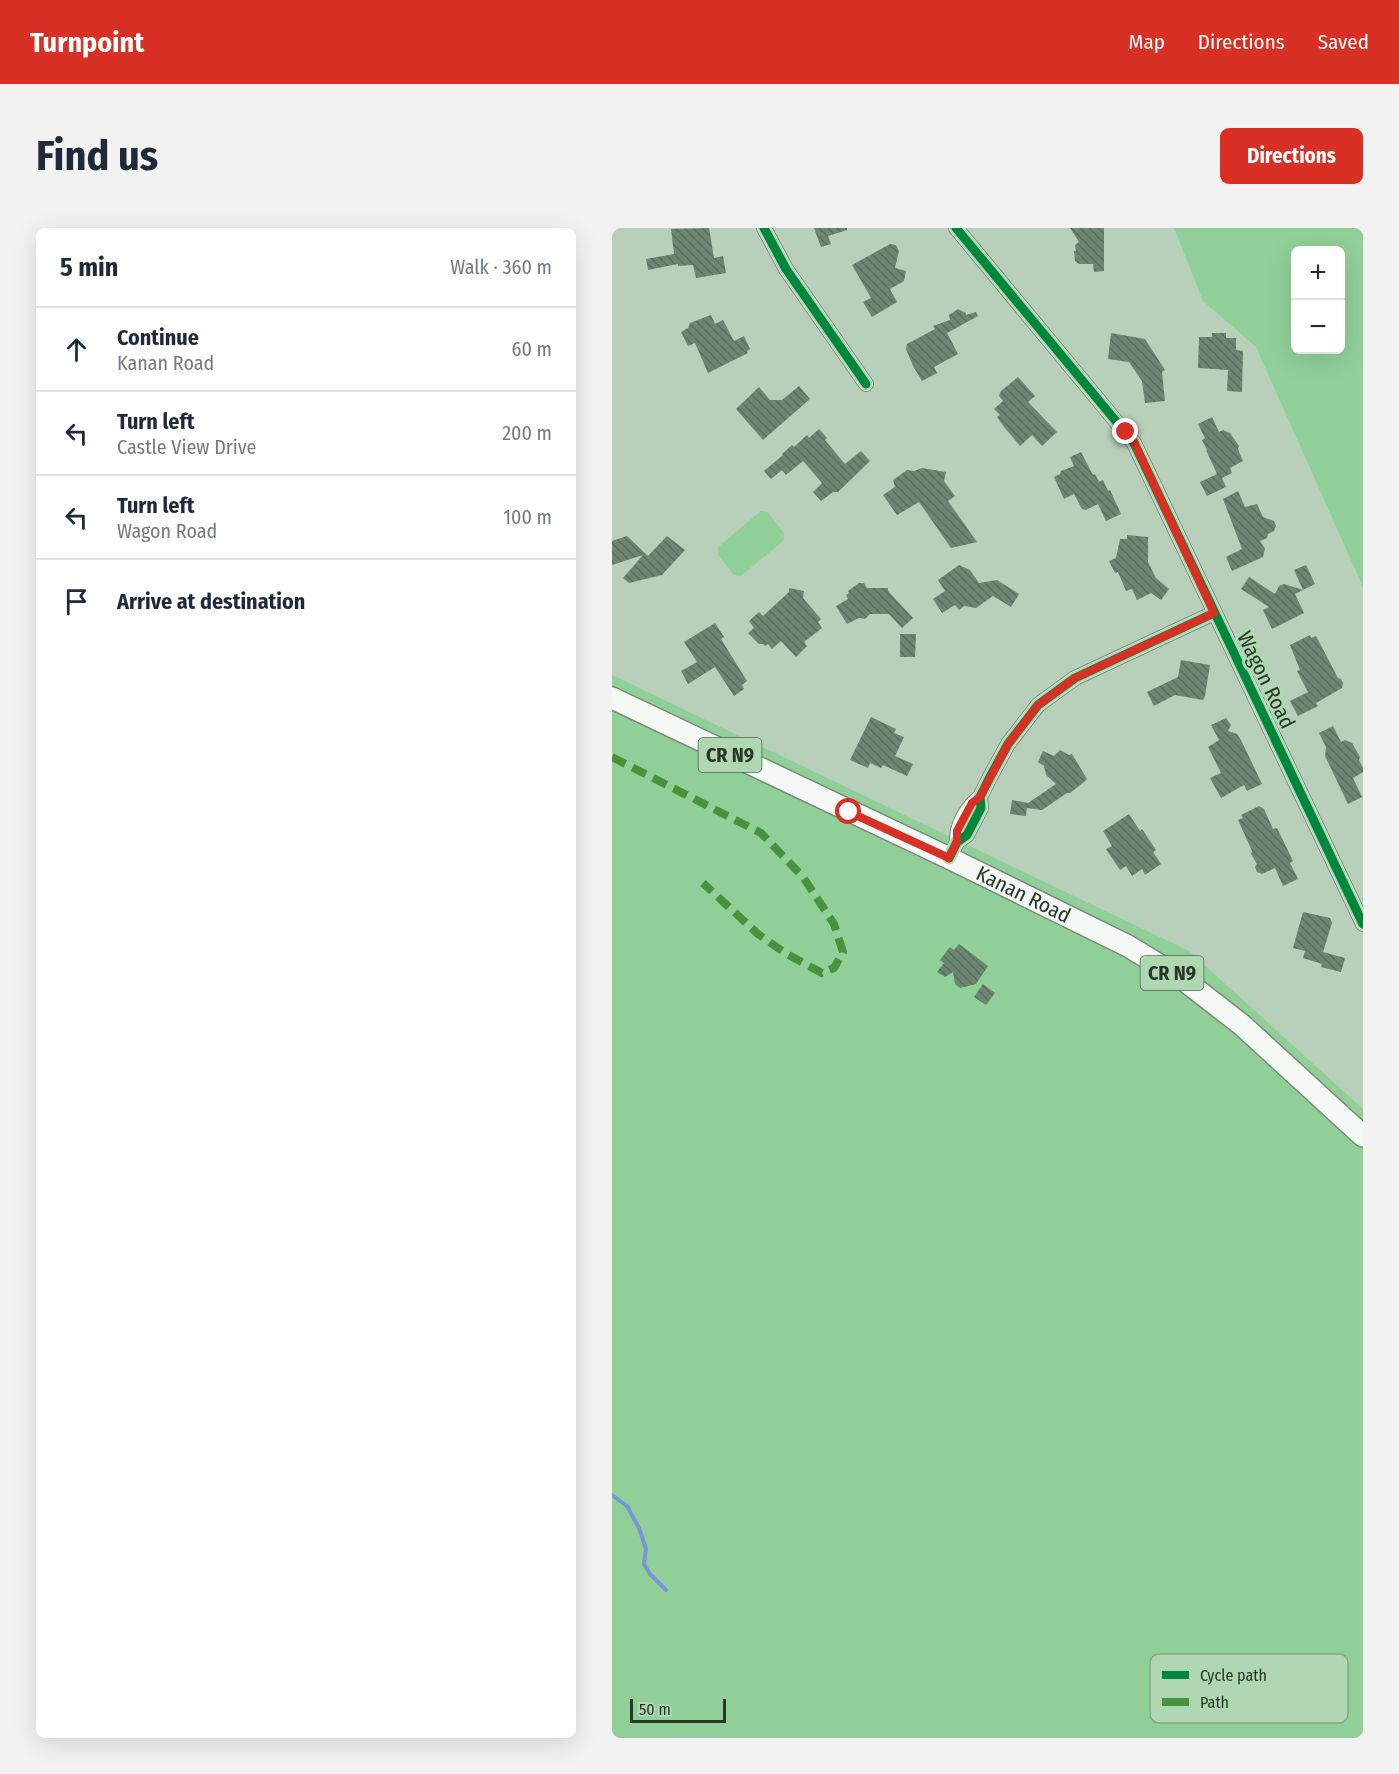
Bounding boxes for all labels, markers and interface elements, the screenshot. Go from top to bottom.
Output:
text: Turnpoint [30,26,144,59]
text: Map [1128,29,1165,55]
text: Directions [1198,29,1285,55]
text: Saved [1318,29,1369,55]
button: Directions [1220,128,1363,184]
text: Find us [36,131,158,181]
map controls [1291,246,1345,354]
button: + [1291,246,1345,300]
text: 5 min [60,252,118,283]
text: Walk · 360 m [450,255,552,279]
button: − [1291,300,1345,354]
text: Continue [117,324,199,351]
icon: ahead [60,333,93,366]
text: 60 m [512,337,552,361]
text: Kanan Road [117,351,214,375]
text: Turn left [117,408,195,435]
icon: left [60,417,93,450]
route end [1112,418,1138,444]
text: 200 m [502,421,552,445]
text: Castle View Drive [117,435,257,459]
text: Turn left [117,492,195,519]
icon: left [60,501,93,534]
text: 100 m [503,505,552,529]
text: Wagon Road [117,519,217,543]
icon: arrive [60,585,93,618]
text: Arrive at destination [117,588,305,615]
street label: Wagon Road [1231,627,1301,733]
road number: CR N9 [698,738,762,772]
route start [835,798,861,824]
street label: Kanan Road [972,860,1075,929]
road number: CR N9 [1140,956,1204,990]
legend [1150,1654,1348,1723]
text: Cycle path [1200,1666,1267,1685]
text: Path [1200,1693,1229,1712]
scale bar [630,1696,726,1724]
text: 50 m [639,1700,671,1719]

